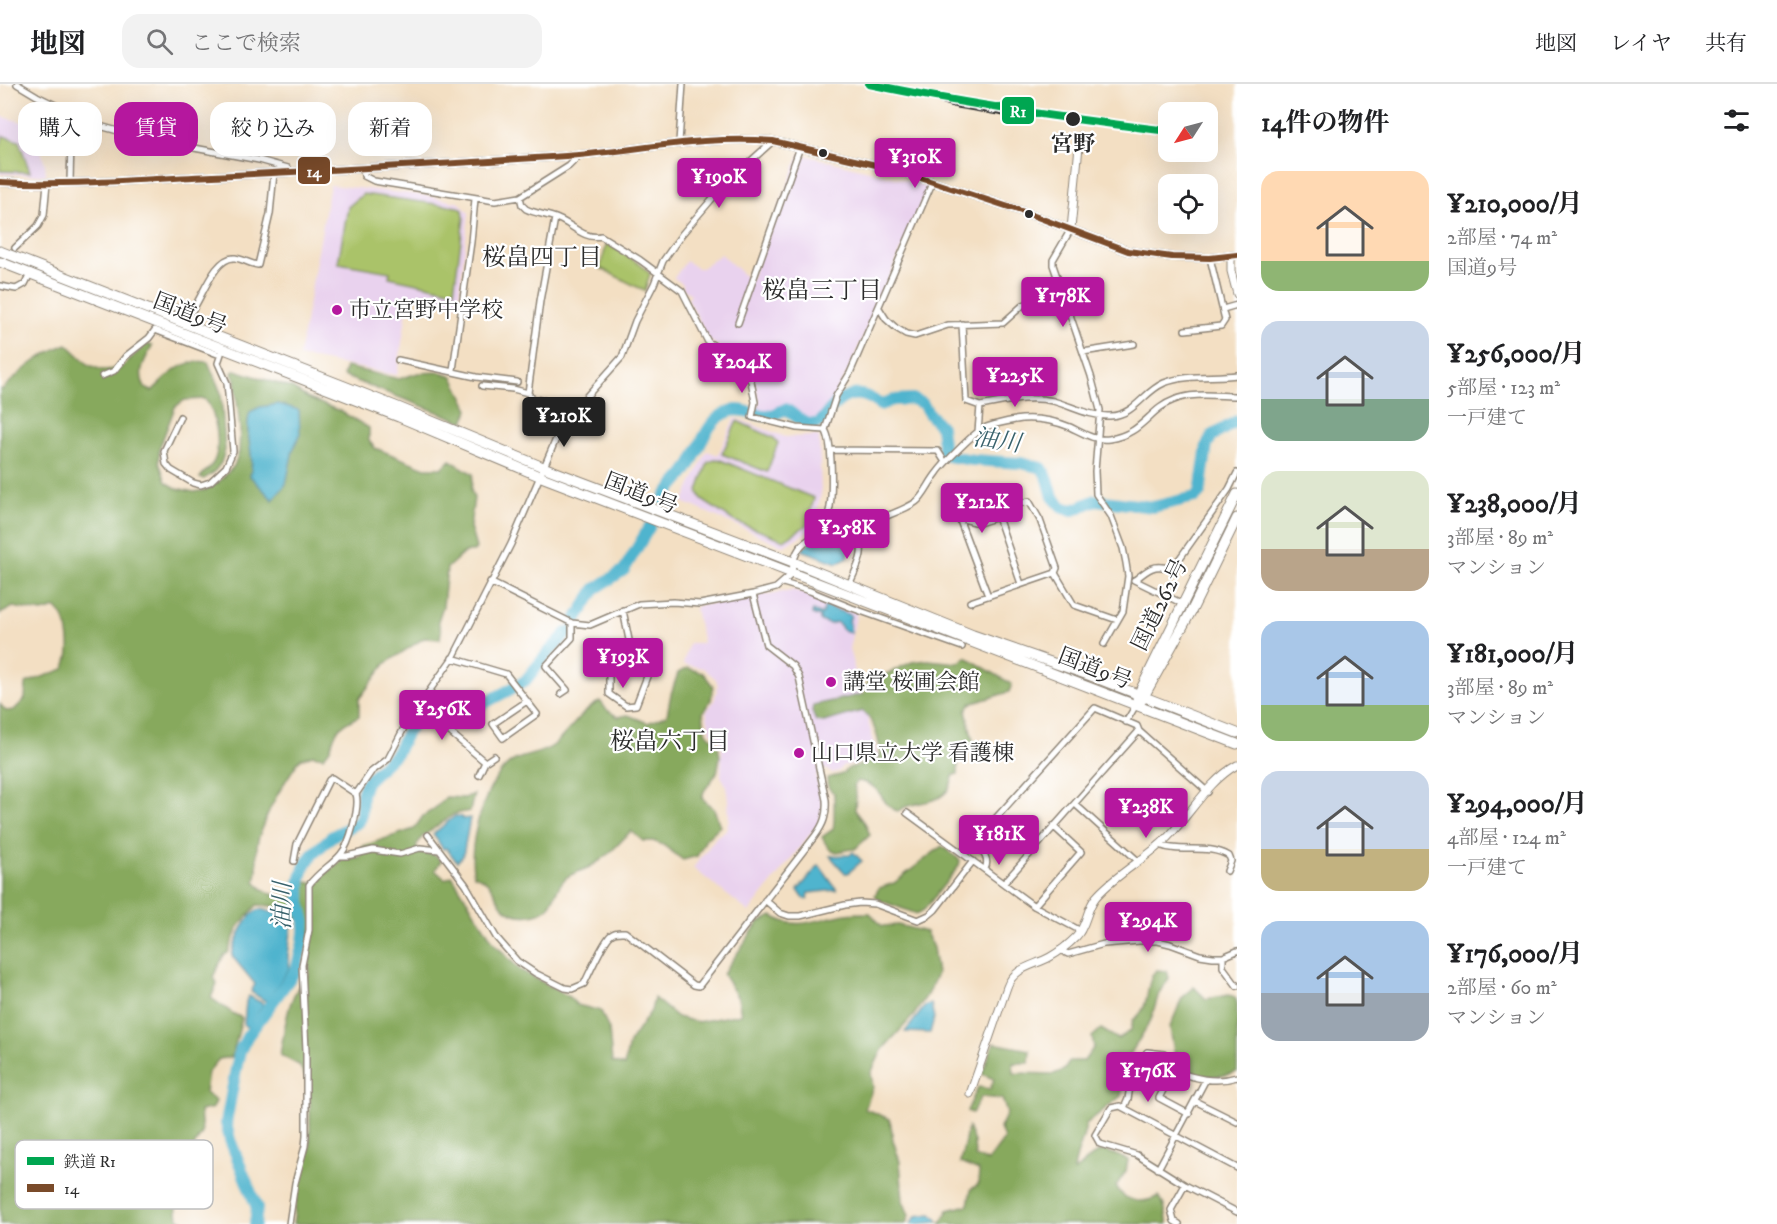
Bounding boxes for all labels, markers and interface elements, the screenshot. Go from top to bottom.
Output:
search box [122,14,542,68]
icon: search [143,25,176,58]
text: 地図 [30,27,86,62]
text: ここで検索 [191,30,301,57]
text: 地図 [1535,31,1577,57]
text: レイヤ [1610,31,1672,57]
text: 共有 [1705,31,1747,57]
line badge: R1 [1001,96,1035,125]
chip: 購入 [18,102,102,156]
chip: 賃貸 [114,102,198,156]
chip: 絞り込み [210,102,336,156]
chip: 新着 [348,102,432,156]
text: R1 [1010,102,1026,122]
north arrow [1158,102,1218,162]
map controls [1158,102,1218,234]
icon: filters [1720,104,1753,137]
text: 14件の物件 [1261,107,1390,140]
marker: 宮野 [1064,110,1082,128]
place label: 宮野 [1051,131,1096,158]
pin: ¥310K [873,138,957,189]
text: ¥310K [889,145,941,170]
unlabelled marker [817,147,829,159]
line badge: 14 [297,156,331,185]
pin: ¥190K [677,158,761,209]
text: 14 [306,162,322,182]
text: ¥190K [691,165,747,190]
button: locate [1158,174,1218,234]
text: ¥210,000/月 [1447,188,1583,221]
icon: home [1309,195,1381,267]
unlabelled marker [1023,208,1035,220]
text: 2部屋 · 74 m² [1447,226,1557,251]
district label: 桜畠四丁目 [482,243,602,273]
text: 国道9号 [1447,256,1517,281]
district label: 桜畠三丁目 [762,276,882,306]
pin: ¥178K [1021,277,1105,328]
text: ¥178K [1035,284,1091,309]
street label: 国道9号 [149,288,231,340]
place label: 市立宮野中学校 [349,297,503,324]
marker: 市立宮野中学校 [330,303,344,317]
text: ¥256,000/月 [1447,338,1586,371]
pin: ¥204K [700,343,784,394]
icon: home [1309,345,1381,417]
text: ¥204K [712,350,772,375]
pin: ¥225K [973,357,1057,408]
text: ¥225K [987,364,1043,389]
text: 5部屋 · 123 m² [1447,376,1560,401]
pin: ¥210K [522,397,606,448]
text: ¥210K [536,404,592,429]
text: 一戸建て [1447,406,1527,431]
water label: 油川 [971,423,1026,460]
street label: 国道9号 [600,468,682,520]
pin: ¥212K [940,483,1024,534]
text: ¥238,000/月 [1447,488,1582,521]
text: ¥212K [955,490,1009,515]
icon: home [1309,495,1381,567]
pin: ¥258K [805,509,889,560]
text: ¥258K [818,516,876,541]
text: 3部屋 · 89 m² [1447,526,1553,551]
street label: 国道262号 [1126,555,1194,655]
text: マンション [1447,556,1546,581]
pin: ¥193K [581,638,665,689]
text: ¥181,000/月 [1447,638,1579,671]
street label: 国道9号 [1054,643,1136,695]
text: ¥193K [597,645,649,670]
icon: home [1309,645,1381,717]
place label: 講堂 桜圃会館 [843,669,980,696]
marker: 講堂 桜圃会館 [824,675,838,689]
text: 3部屋 · 89 m² [1447,676,1553,701]
pin: ¥256K [400,690,484,741]
text: ¥256K [413,697,471,722]
text: マンション [1447,706,1546,731]
district label: 桜畠六丁目 [610,727,730,757]
place label: 山口県立大学 看護棟 [811,740,1014,767]
marker: 山口県立大学 看護棟 [792,746,806,760]
pin: ¥238K [1104,788,1188,839]
text: ¥294,000/月 [1447,788,1588,821]
text: ¥238K [1119,795,1173,820]
icon: home [1309,795,1381,867]
pin: ¥181K [957,815,1041,866]
text: ¥181K [973,822,1025,847]
text: 4部屋 · 124 m² [1447,826,1566,851]
text: 一戸建て [1447,856,1527,881]
water label: 油川 [268,879,298,930]
pin: ¥294K [1106,902,1190,953]
text: ¥294K [1119,909,1177,934]
text: ¥176,000/月 [1447,938,1583,971]
icon: home [1309,945,1381,1017]
text: 2部屋 · 60 m² [1447,976,1557,1001]
text: マンション [1447,1006,1546,1031]
pin: ¥176K [1106,1052,1190,1103]
text: ¥176K [1120,1059,1176,1084]
legend [15,1140,213,1209]
text: 鉄道 R1 [63,1152,116,1172]
text: 14 [64,1179,80,1199]

